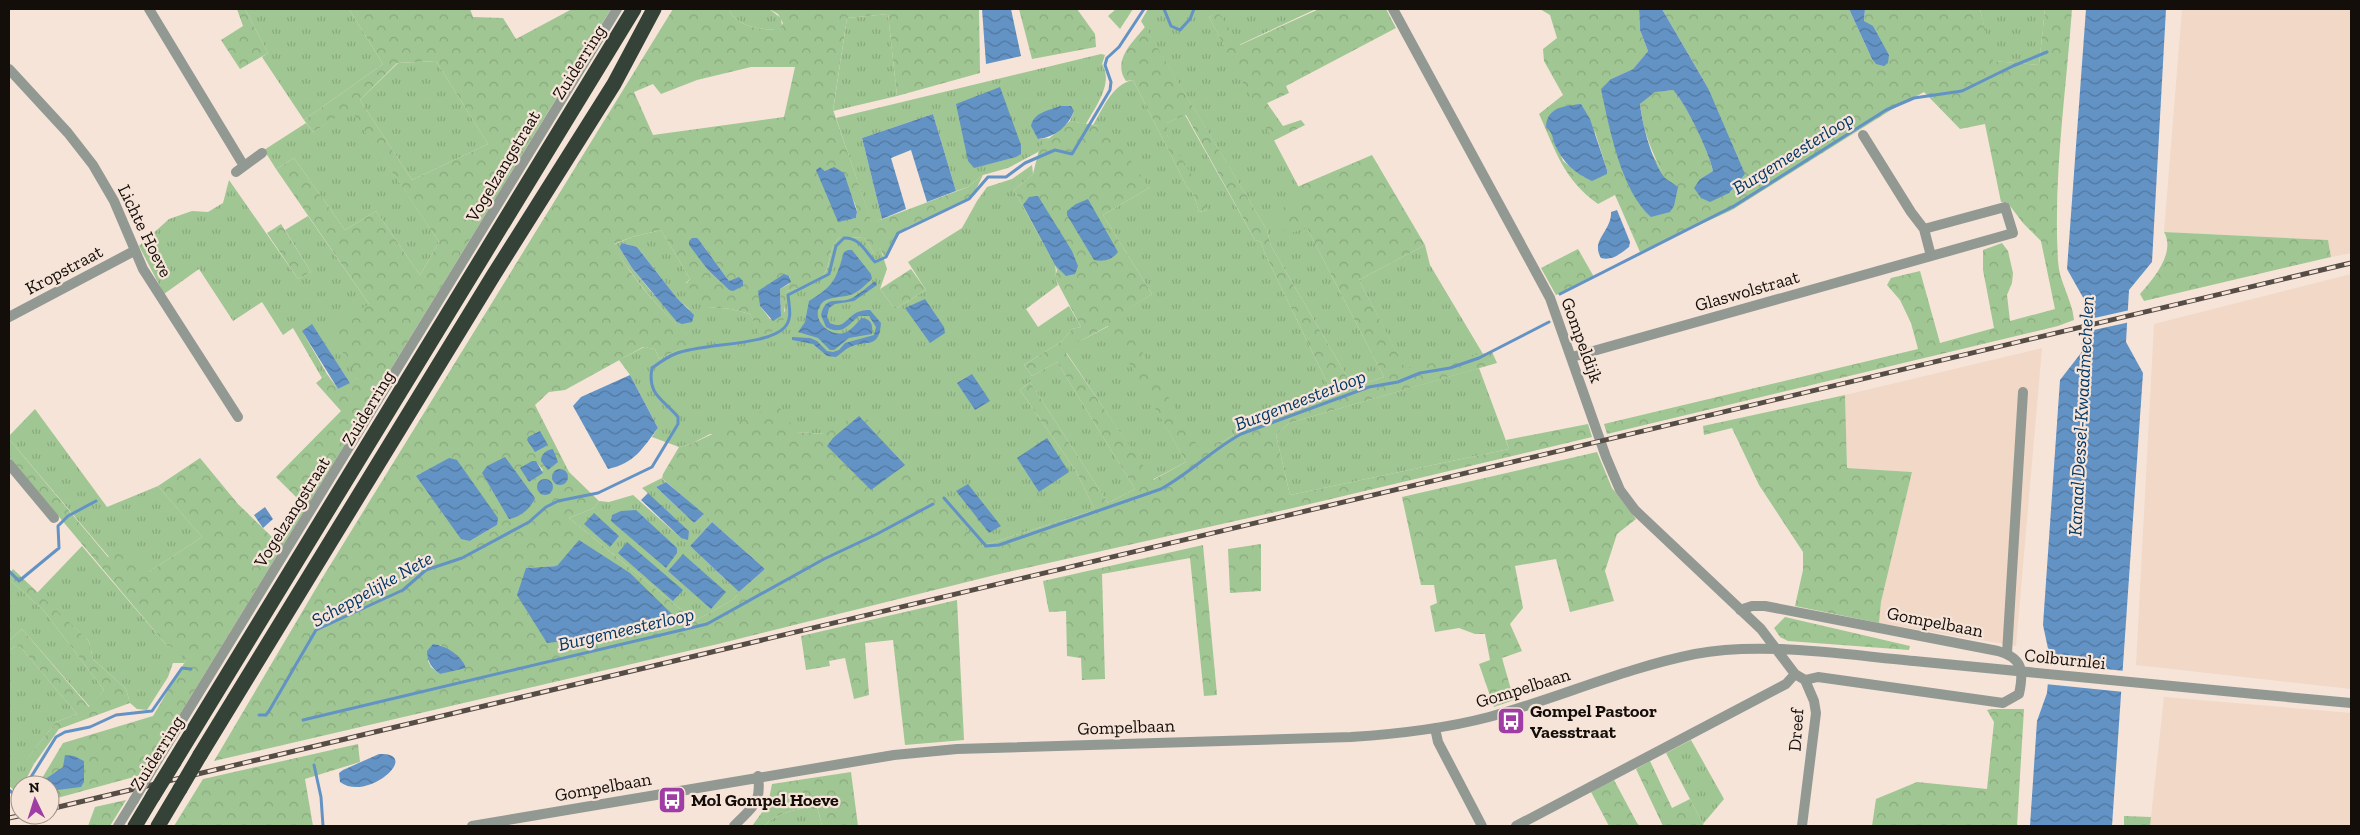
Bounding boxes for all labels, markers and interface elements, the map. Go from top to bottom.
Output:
street label: Zuiderring [547,20,611,103]
street label: Vogelzangstraat [461,106,545,227]
water label: Burgemeesterloop [1728,106,1858,200]
street label: Lichte Hoeve [113,181,177,281]
street label: Kropstraat [22,240,107,300]
street label: Glaswolstraat [1692,266,1802,316]
street label: Gompeldijk [1556,294,1608,386]
water label: Kanaal Dessel-Kwaadmechelen [2063,295,2099,537]
water label: Burgemeesterloop [1231,364,1369,436]
street label: Zuiderring [337,366,399,450]
street label: Vogelzangstraat [249,452,335,572]
water label: Scheppelijke Nete [307,546,437,632]
water label: Burgemeesterloop [556,602,696,656]
street label: Gompelbaan [1885,602,1986,642]
street label: Colburnlei [2023,644,2107,674]
street label: Gompelbaan [1473,663,1574,713]
place label: Gompel Pastoor Vaesstraat [1530,700,1657,743]
bus stop icon: Gompel Pastoor Vaesstraat [1496,706,1526,736]
street label: Dreef [1784,707,1809,752]
street label: Zuiderring [125,711,189,794]
street label: Gompelbaan [1077,714,1176,740]
street label: Gompelbaan [553,768,654,806]
north arrow [10,775,60,825]
text: N [28,779,40,796]
bus stop icon: Mol Gompel Hoeve [657,785,687,815]
place label: Mol Gompel Hoeve [691,789,839,811]

